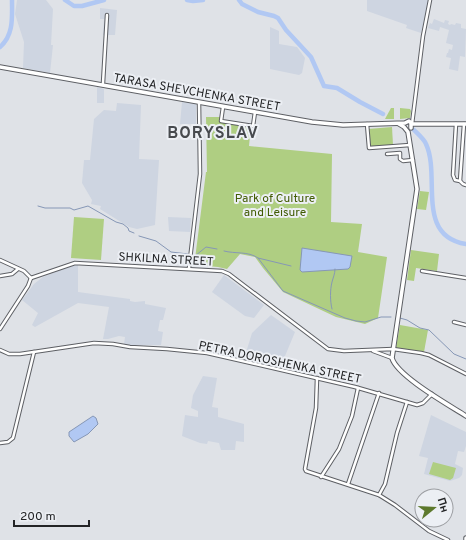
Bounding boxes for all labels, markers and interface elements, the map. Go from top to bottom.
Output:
street label: TARASA SHEVCHENKA STREET [112,70,282,116]
district label: BORYSLAV [167,124,259,144]
park label: Park of Culture and Leisure [235,191,315,221]
street label: SHKILNA STREET [118,250,214,270]
street label: PETRA DOROSHENKA STREET [197,338,363,388]
north arrow [414,488,454,528]
text: Пн [434,496,452,514]
scale bar [14,502,89,528]
text: 200 m [20,509,56,525]

